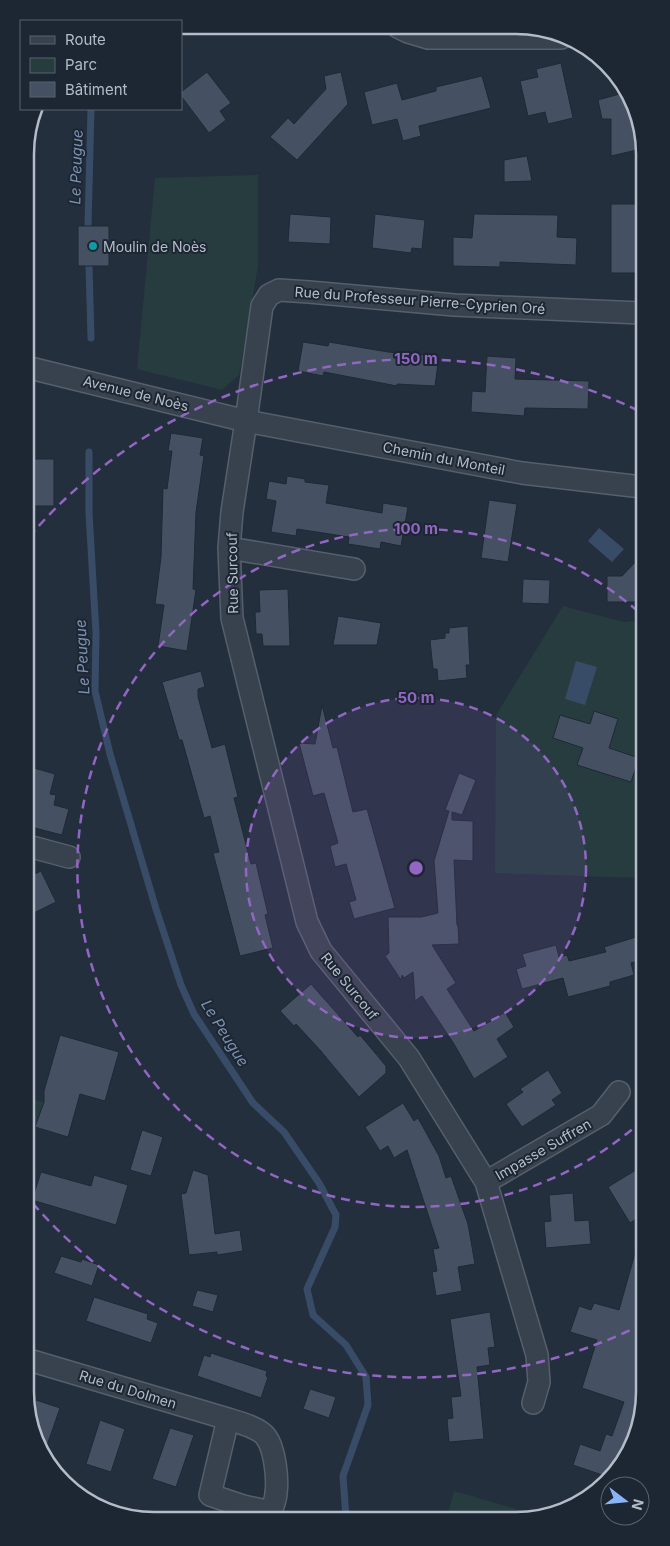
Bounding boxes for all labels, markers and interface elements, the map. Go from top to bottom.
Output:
legend [20,20,182,110]
text: Route [65,30,106,49]
text: Parc [65,55,97,74]
text: Bâtiment [65,80,128,99]
water label: Le Peugue [65,129,87,205]
place label: Moulin de Noès [103,238,206,255]
marker: Moulin de Noès [87,240,99,252]
street label: Rue du Professeur Pierre-Cyprien Oré [294,283,546,317]
text: 150 m [394,349,438,368]
street label: Avenue de Noès [81,372,191,414]
street label: Chemin du Monteil [382,438,506,478]
text: 100 m [394,519,438,538]
street label: Rue Surcouf [223,532,241,614]
water label: Le Peugue [71,619,93,695]
text: 50 m [398,688,434,707]
centre of rings [407,859,425,877]
street label: Rue Surcouf [318,949,382,1023]
water label: Le Peugue [197,996,253,1070]
street label: Impasse Suffren [492,1115,594,1183]
street label: Rue du Dolmen [77,1366,179,1412]
north arrow [600,1476,650,1526]
text: N [628,1497,648,1512]

